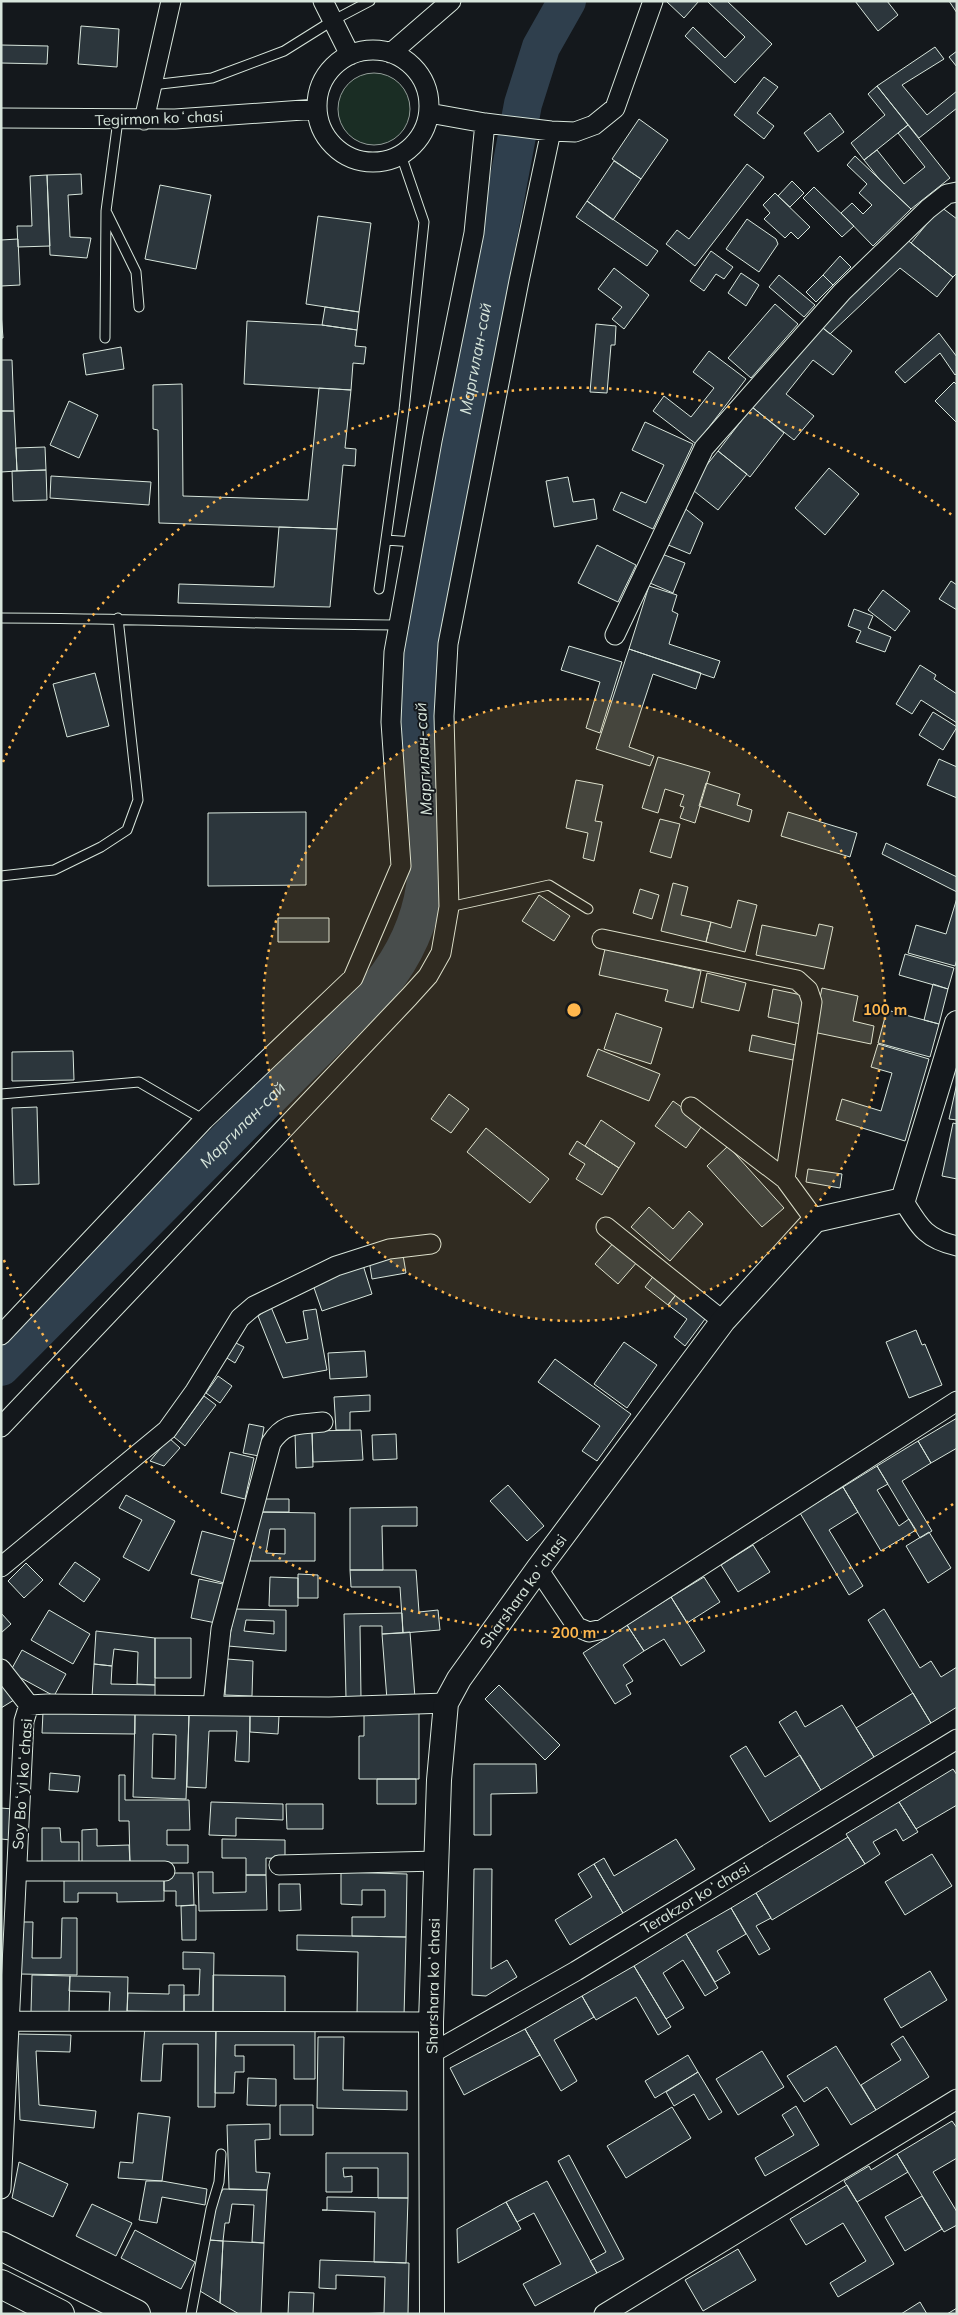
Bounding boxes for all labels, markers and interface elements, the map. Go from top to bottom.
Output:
street label: Tegirmon koʻchasi [95,106,223,130]
water label: Маргилан-сай [455,301,495,416]
water label: Маргилан-сай [410,702,436,816]
text: 100 m [863,1000,907,1019]
centre of rings [565,1001,583,1019]
water label: Маргилан-сай [195,1077,289,1172]
street label: Sharshara koʻchasi [475,1530,571,1652]
text: 200 m [552,1623,596,1642]
street label: Soy Boʻyi koʻchasi [8,1718,36,1850]
street label: Terakzor koʻchasi [637,1858,753,1938]
street label: Sharshara koʻchasi [422,1918,444,2054]

